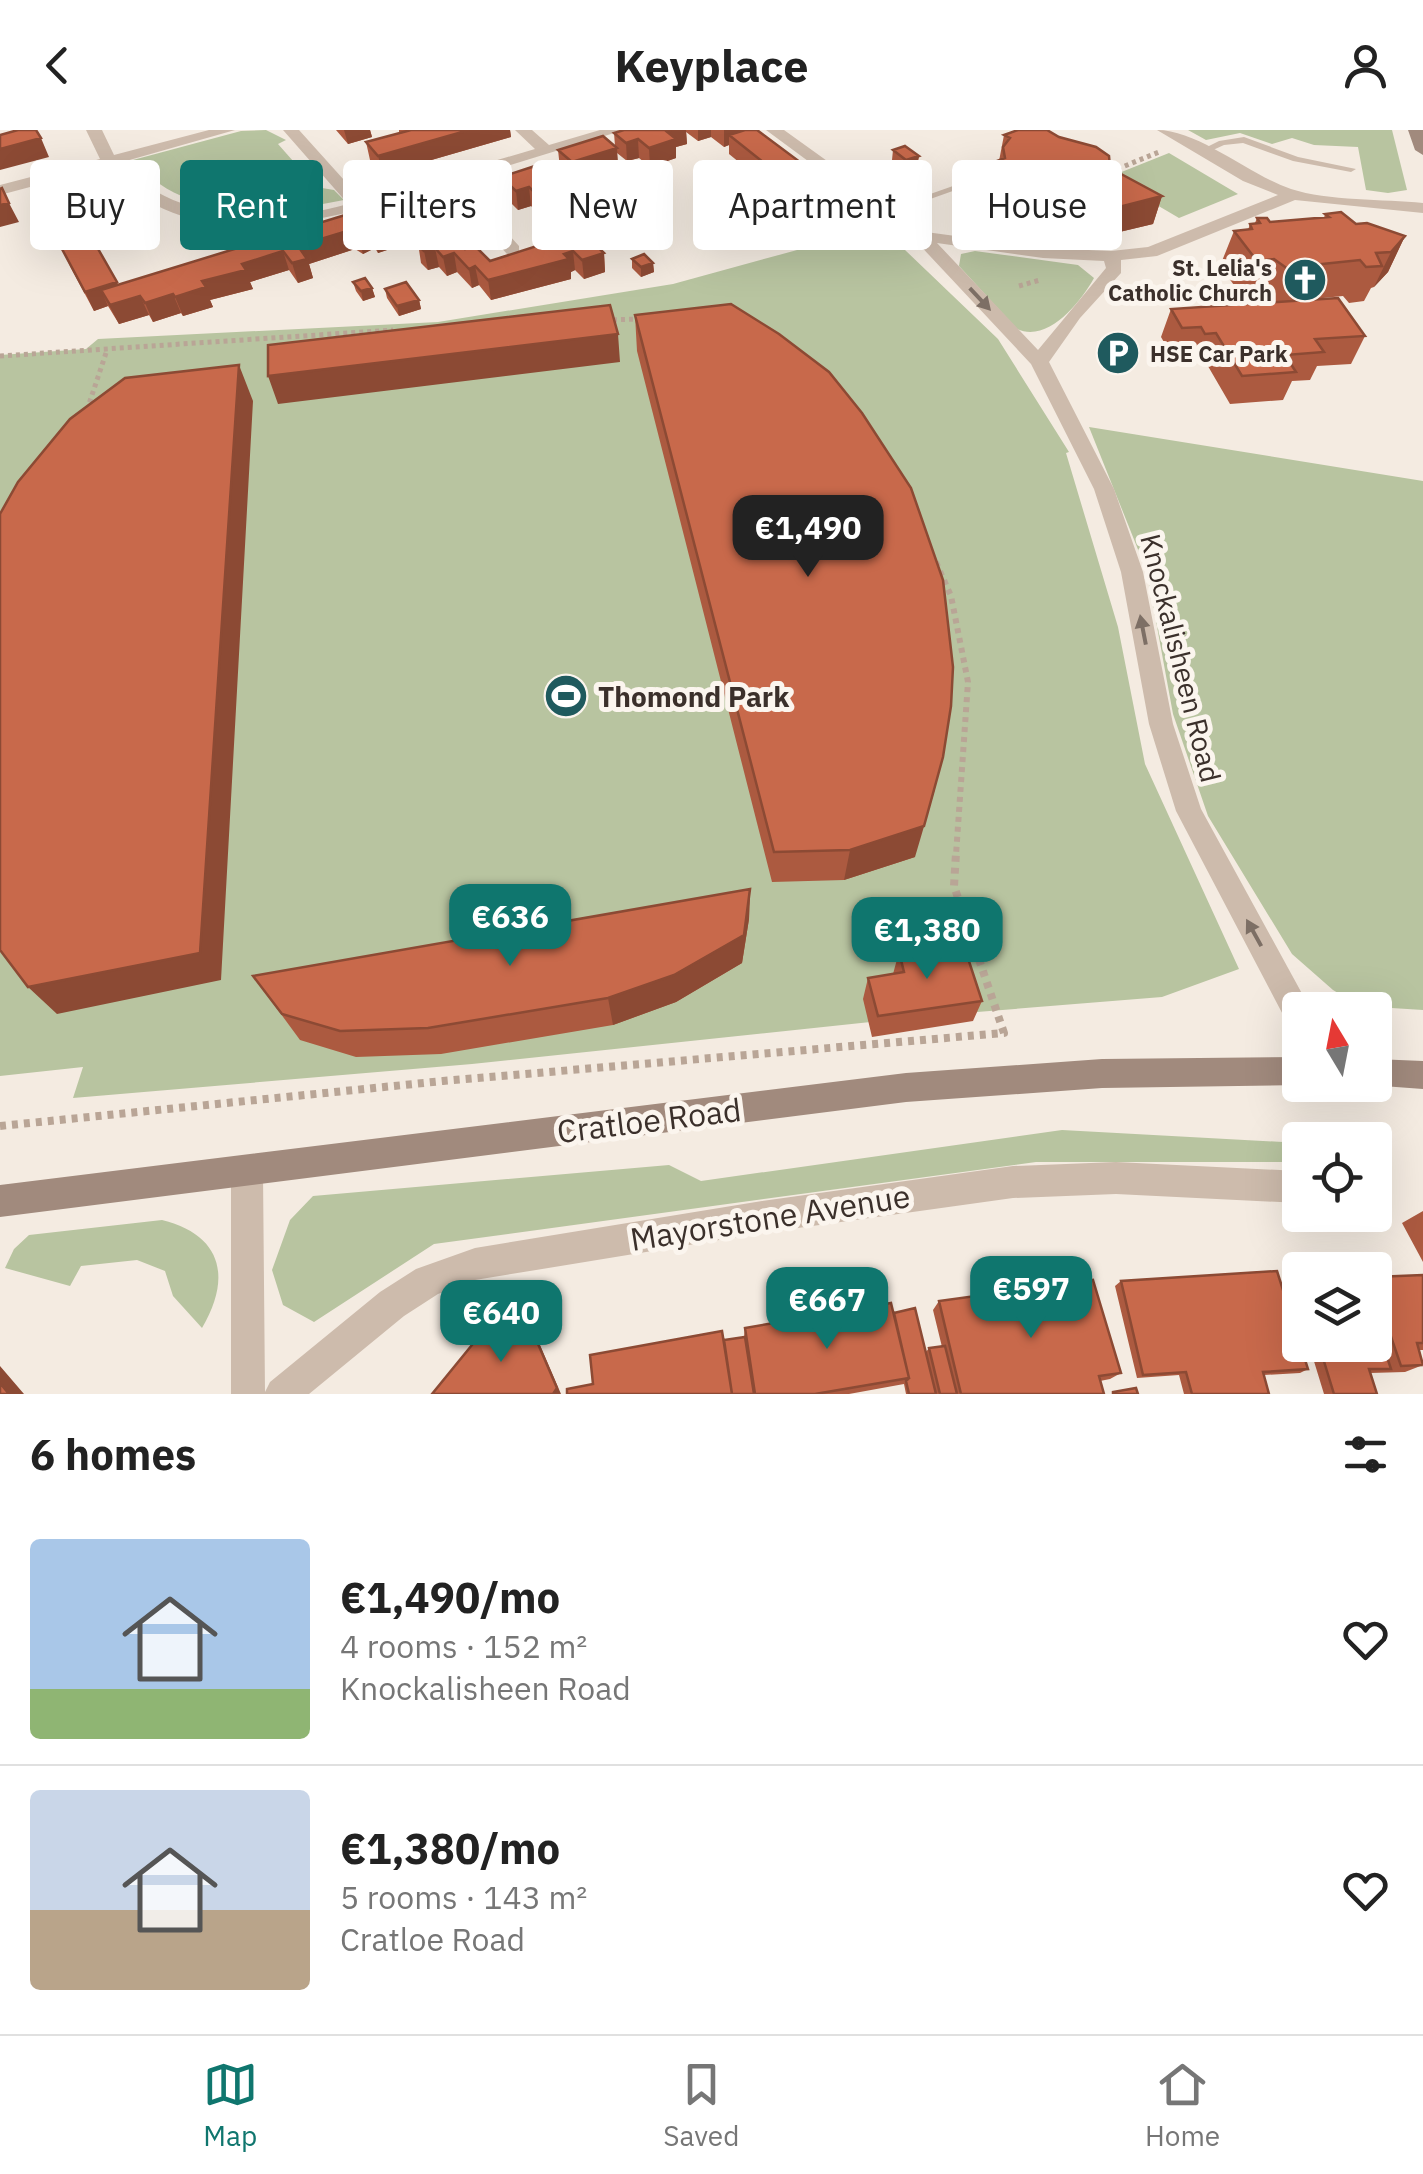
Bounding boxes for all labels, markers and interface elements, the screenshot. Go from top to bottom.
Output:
text: Keyplace [614,36,809,94]
icon: back [30,38,85,93]
icon: person [1338,38,1393,93]
chip: Buy [30,160,160,250]
chip: Rent [180,160,323,250]
chip: Filters [343,160,512,250]
chip: New [532,160,673,250]
chip: Apartment [693,160,932,250]
chip: House [952,160,1122,250]
place label: St. Lelia's Catholic Church [1108,253,1272,307]
church icon: St. Lelia's Catholic Church [1282,257,1328,303]
one-way arrow [968,287,991,311]
parking icon: HSE Car Park [1095,330,1141,376]
place label: HSE Car Park [1150,339,1288,368]
pin: €1,490 [727,495,889,580]
text: €1,490 [755,506,861,548]
street label: Knockalisheen Road [1132,530,1230,786]
one-way arrow [1135,614,1151,645]
sports icon: Thomond Park [543,673,589,719]
place label: Thomond Park [598,678,790,715]
pin: €636 [451,884,569,969]
text: €636 [471,895,549,937]
pin: €1,380 [846,897,1008,982]
text: €1,380 [874,908,980,950]
one-way arrow [1245,918,1262,947]
north arrow [1282,992,1392,1102]
map controls [1282,992,1392,1362]
street label: Cratloe Road [555,1088,743,1152]
button: locate [1282,1122,1392,1232]
street label: Mayorstone Avenue [627,1174,913,1260]
button: layers [1282,1252,1392,1362]
pin: €597 [972,1256,1090,1341]
pin: €667 [768,1267,886,1352]
text: €597 [992,1267,1070,1309]
text: €667 [788,1278,866,1320]
pin: €640 [442,1280,560,1365]
text: €640 [462,1291,540,1333]
text: 6 homes [30,1427,196,1482]
icon: filters [1338,1427,1393,1482]
text: €1,490/mo [340,1570,560,1625]
icon: home [110,1579,230,1699]
icon: heart [1338,1612,1393,1667]
text: 4 rooms · 152 m² [340,1625,587,1667]
text: Knockalisheen Road [340,1667,631,1709]
text: €1,380/mo [340,1821,560,1876]
icon: home [110,1830,230,1950]
icon: heart [1338,1863,1393,1918]
text: 5 rooms · 143 m² [340,1876,587,1918]
text: Cratloe Road [340,1918,525,1960]
tab: Map [203,2057,258,2154]
tab: Saved [663,2057,739,2154]
tab: Home [1145,2057,1220,2154]

